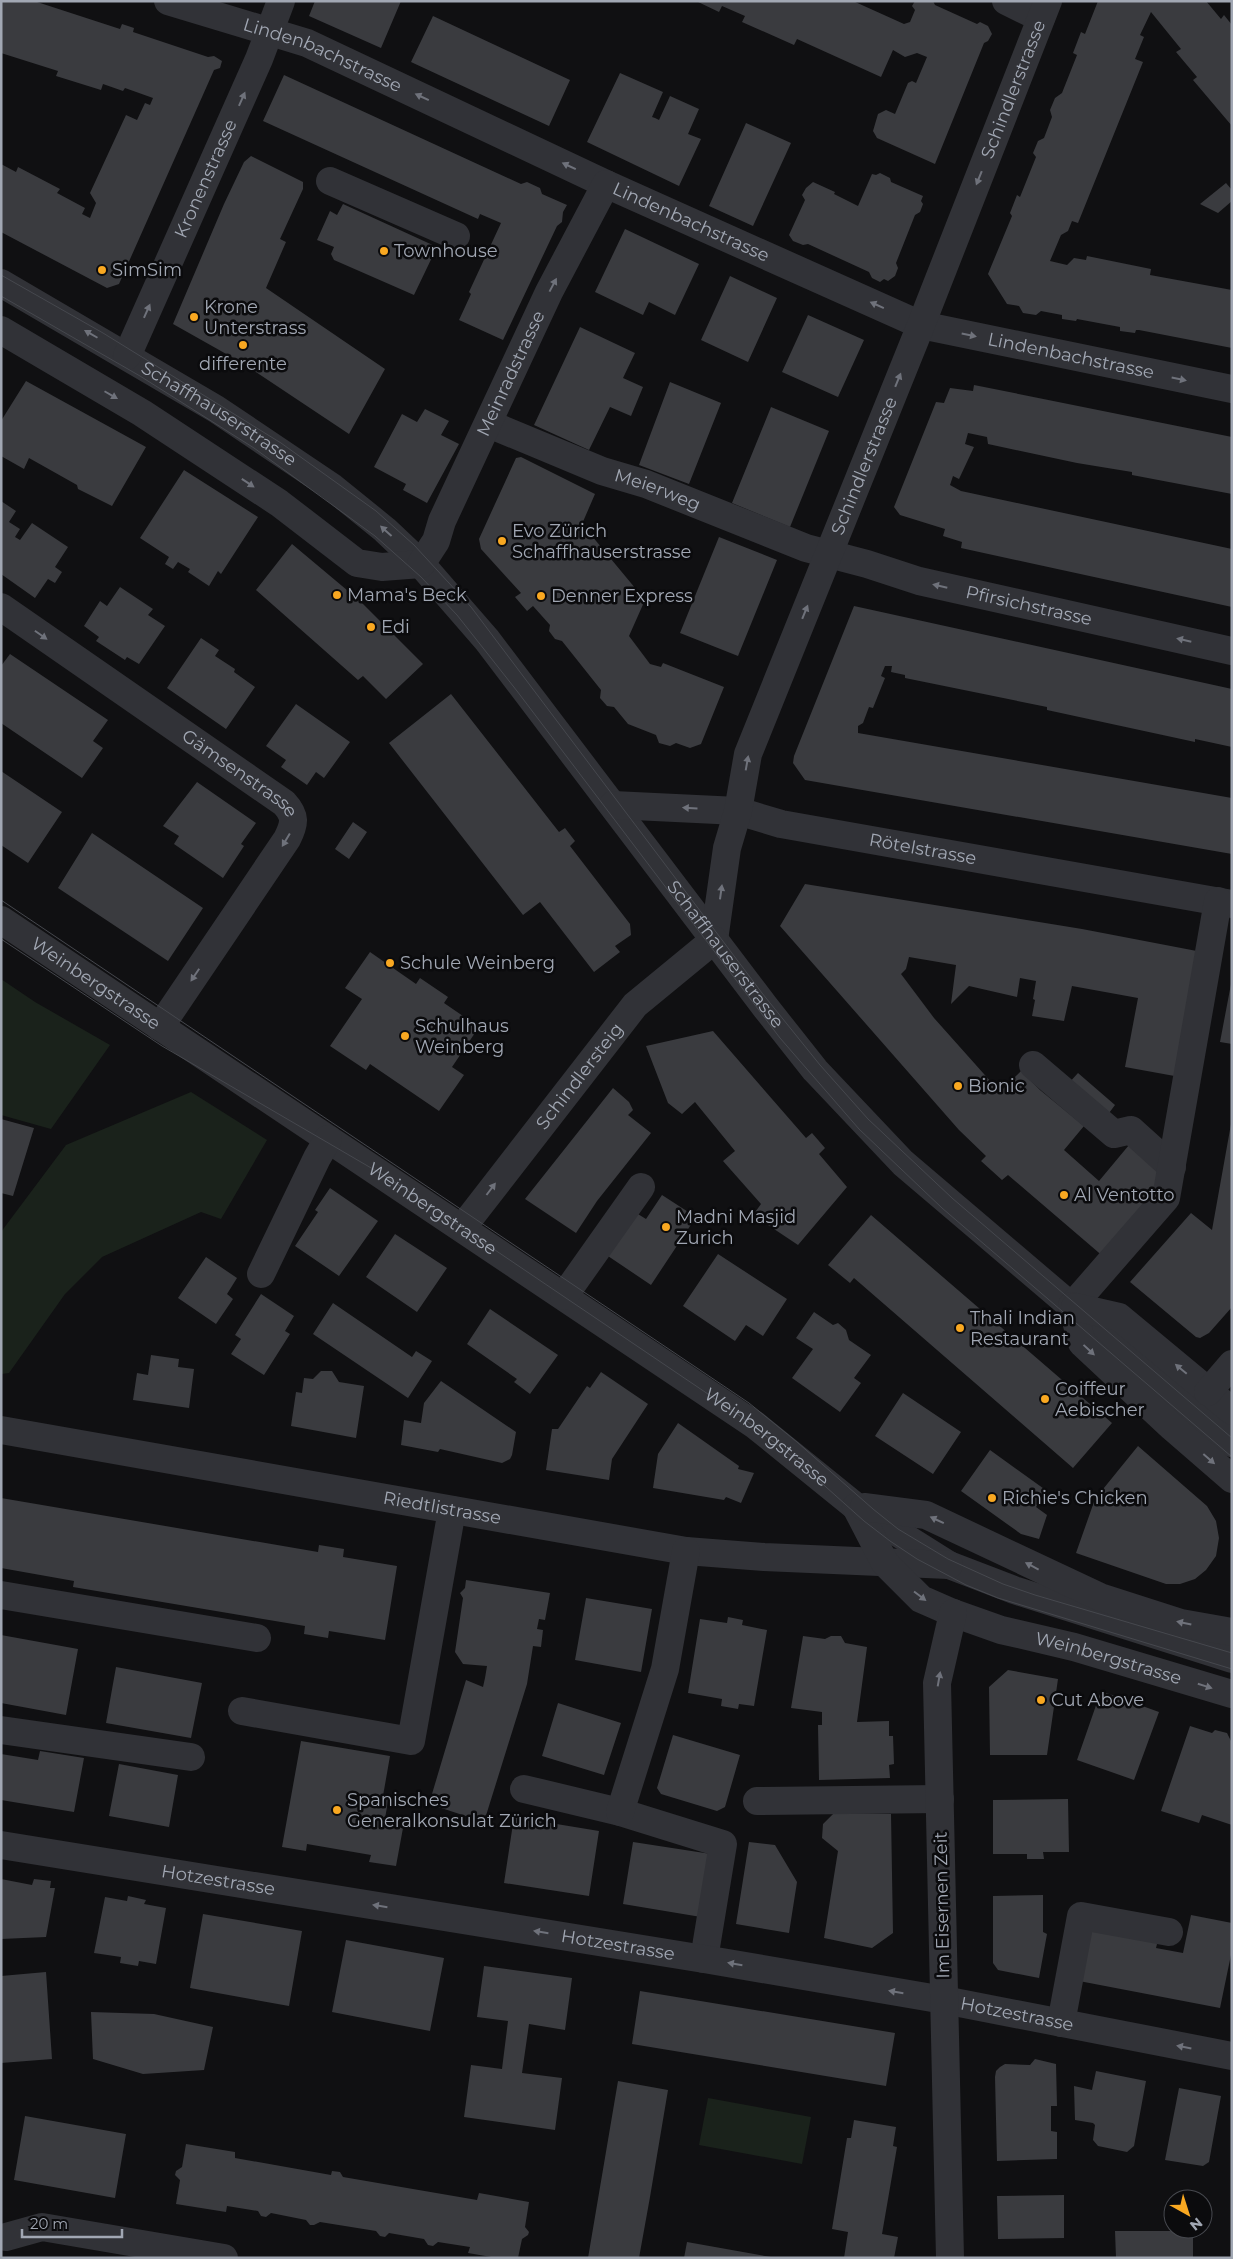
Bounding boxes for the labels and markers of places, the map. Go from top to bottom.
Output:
place label: Townhouse [394,240,498,262]
marker: Townhouse [378,245,390,257]
place label: SimSim [112,259,182,281]
marker: SimSim [96,264,108,276]
place label: Krone Unterstrass [204,296,306,339]
marker: Krone Unterstrass [188,311,200,323]
marker: differente [237,339,249,351]
place label: differente [199,353,287,375]
place label: Evo Zürich Schaffhauserstrasse [512,520,692,563]
marker: Evo Zürich Schaffhauserstrasse [496,535,508,547]
place label: Mama's Beck [347,584,467,606]
place label: Denner Express [551,585,693,607]
marker: Mama's Beck [331,589,343,601]
marker: Denner Express [535,590,547,602]
place label: Edi [381,616,410,638]
marker: Edi [365,621,377,633]
place label: Schule Weinberg [400,952,555,974]
marker: Schule Weinberg [384,957,396,969]
place label: Schulhaus Weinberg [415,1015,509,1058]
marker: Schulhaus Weinberg [399,1030,411,1042]
place label: Bionic [968,1075,1025,1097]
marker: Bionic [952,1080,964,1092]
place label: Al Ventotto [1074,1184,1175,1206]
marker: Al Ventotto [1058,1189,1070,1201]
place label: Madni Masjid Zurich [676,1206,796,1249]
marker: Madni Masjid Zurich [660,1221,672,1233]
place label: Thali Indian Restaurant [970,1307,1075,1350]
marker: Thali Indian Restaurant [954,1322,966,1334]
place label: Coiffeur Aebischer [1055,1378,1145,1421]
marker: Coiffeur Aebischer [1039,1393,1051,1405]
place label: Richie's Chicken [1002,1487,1148,1509]
marker: Richie's Chicken [986,1492,998,1504]
place label: Cut Above [1051,1689,1144,1711]
marker: Cut Above [1035,1694,1047,1706]
place label: Spanisches Generalkonsulat Zürich [347,1789,557,1832]
marker: Spanisches Generalkonsulat Zürich [331,1804,343,1816]

